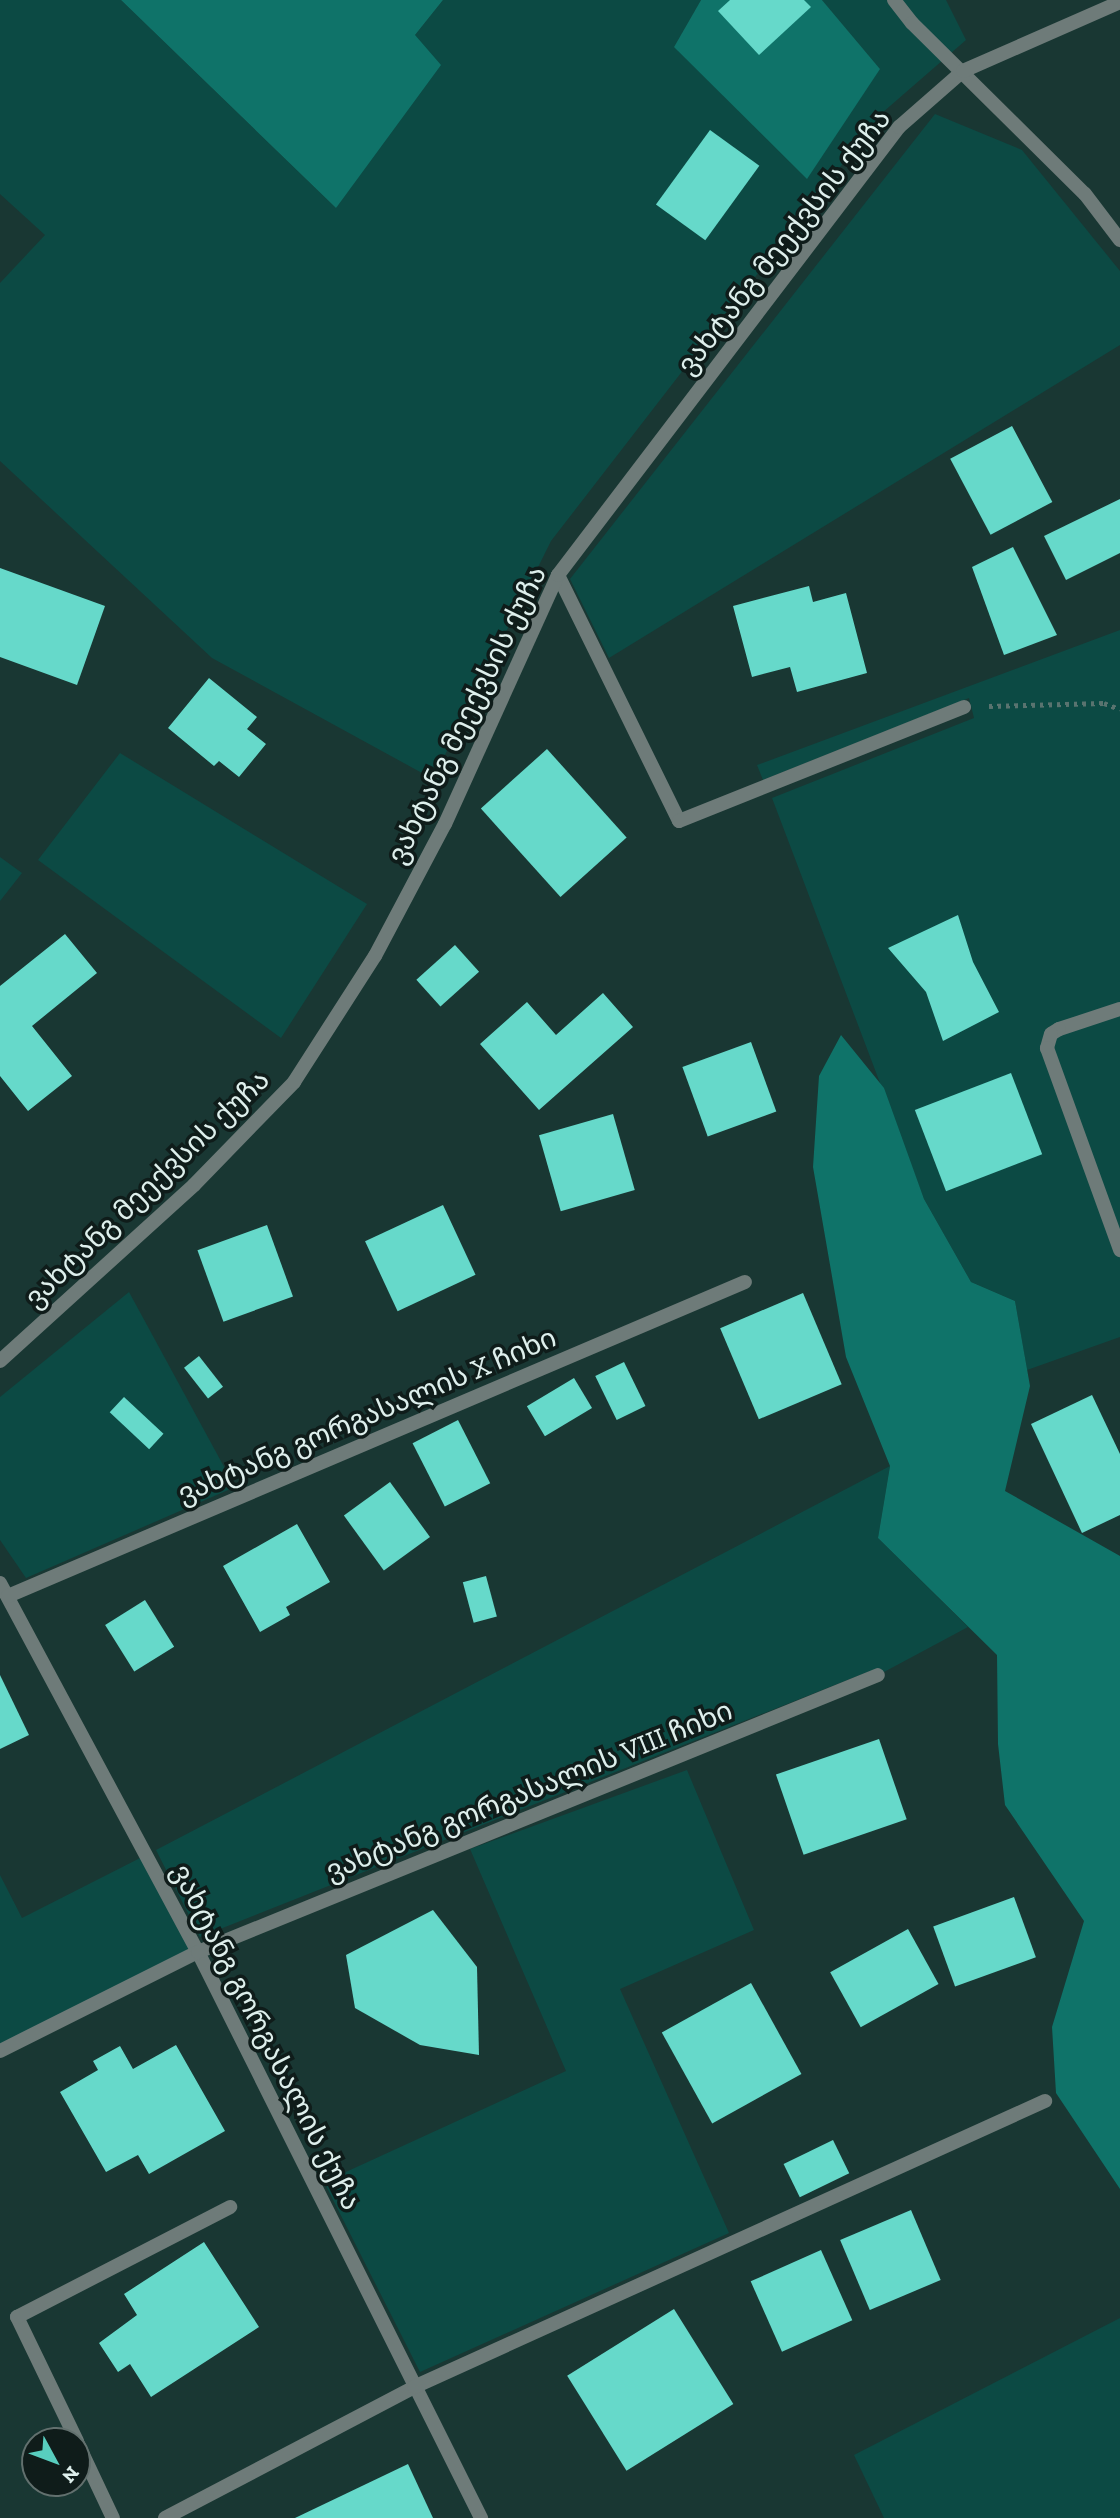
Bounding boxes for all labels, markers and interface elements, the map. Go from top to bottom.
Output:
street label: ვახტანგ მეექვსის ქუჩა [670,103,898,381]
street label: ვახტანგ მეექვსის ქუჩა [380,560,554,870]
street label: ვახტანგ მეექვსის ქუჩა [18,1063,276,1315]
street label: ვახტანგ გორგასალის X ჩიხი [172,1321,562,1511]
street label: ვახტანგ გორგასალის VIII ჩიხი [321,1694,737,1888]
street label: ვახტანგ გორგასალის ქუჩა [164,1858,368,2216]
north arrow [21,2427,91,2497]
text: N [57,2462,84,2488]

